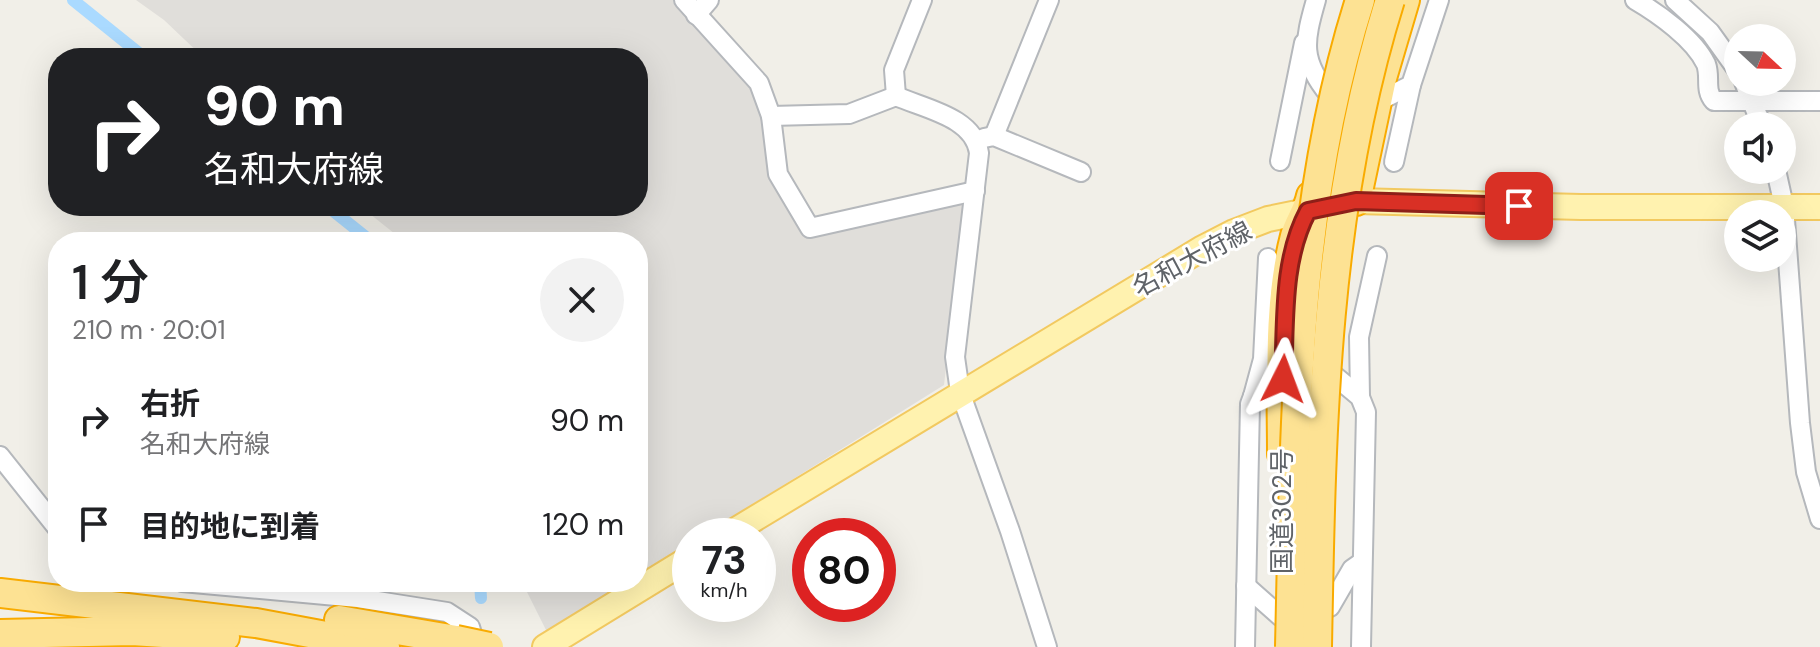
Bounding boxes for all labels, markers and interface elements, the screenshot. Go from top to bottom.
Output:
north arrow [1724,24,1796,96]
map controls [1724,24,1796,272]
text: 90 m [204,69,345,142]
icon: right [72,80,176,184]
button: sound [1724,112,1796,184]
text: 名和大府線 [204,146,384,193]
pin [1485,172,1553,240]
icon: arrive [1497,184,1541,228]
button: layers [1724,200,1796,272]
street label: 名和大府線 [1127,213,1257,305]
text: 1 分 [72,251,148,314]
button: close [540,258,624,342]
text: 210 m · 20:01 [72,313,226,347]
position arrow [1241,337,1325,421]
text: 右折 [140,384,200,423]
icon: right [72,398,116,442]
text: 90 m [550,401,624,440]
text: 名和大府線 [140,427,270,461]
street label: 国道302号 [1265,448,1299,574]
icon: arrive [72,502,116,546]
text: 120 m [542,505,624,544]
text: 目的地に到着 [140,507,320,546]
speed limit sign: 80 [792,518,896,622]
text: 73 [701,534,747,586]
text: km/h [700,577,748,603]

